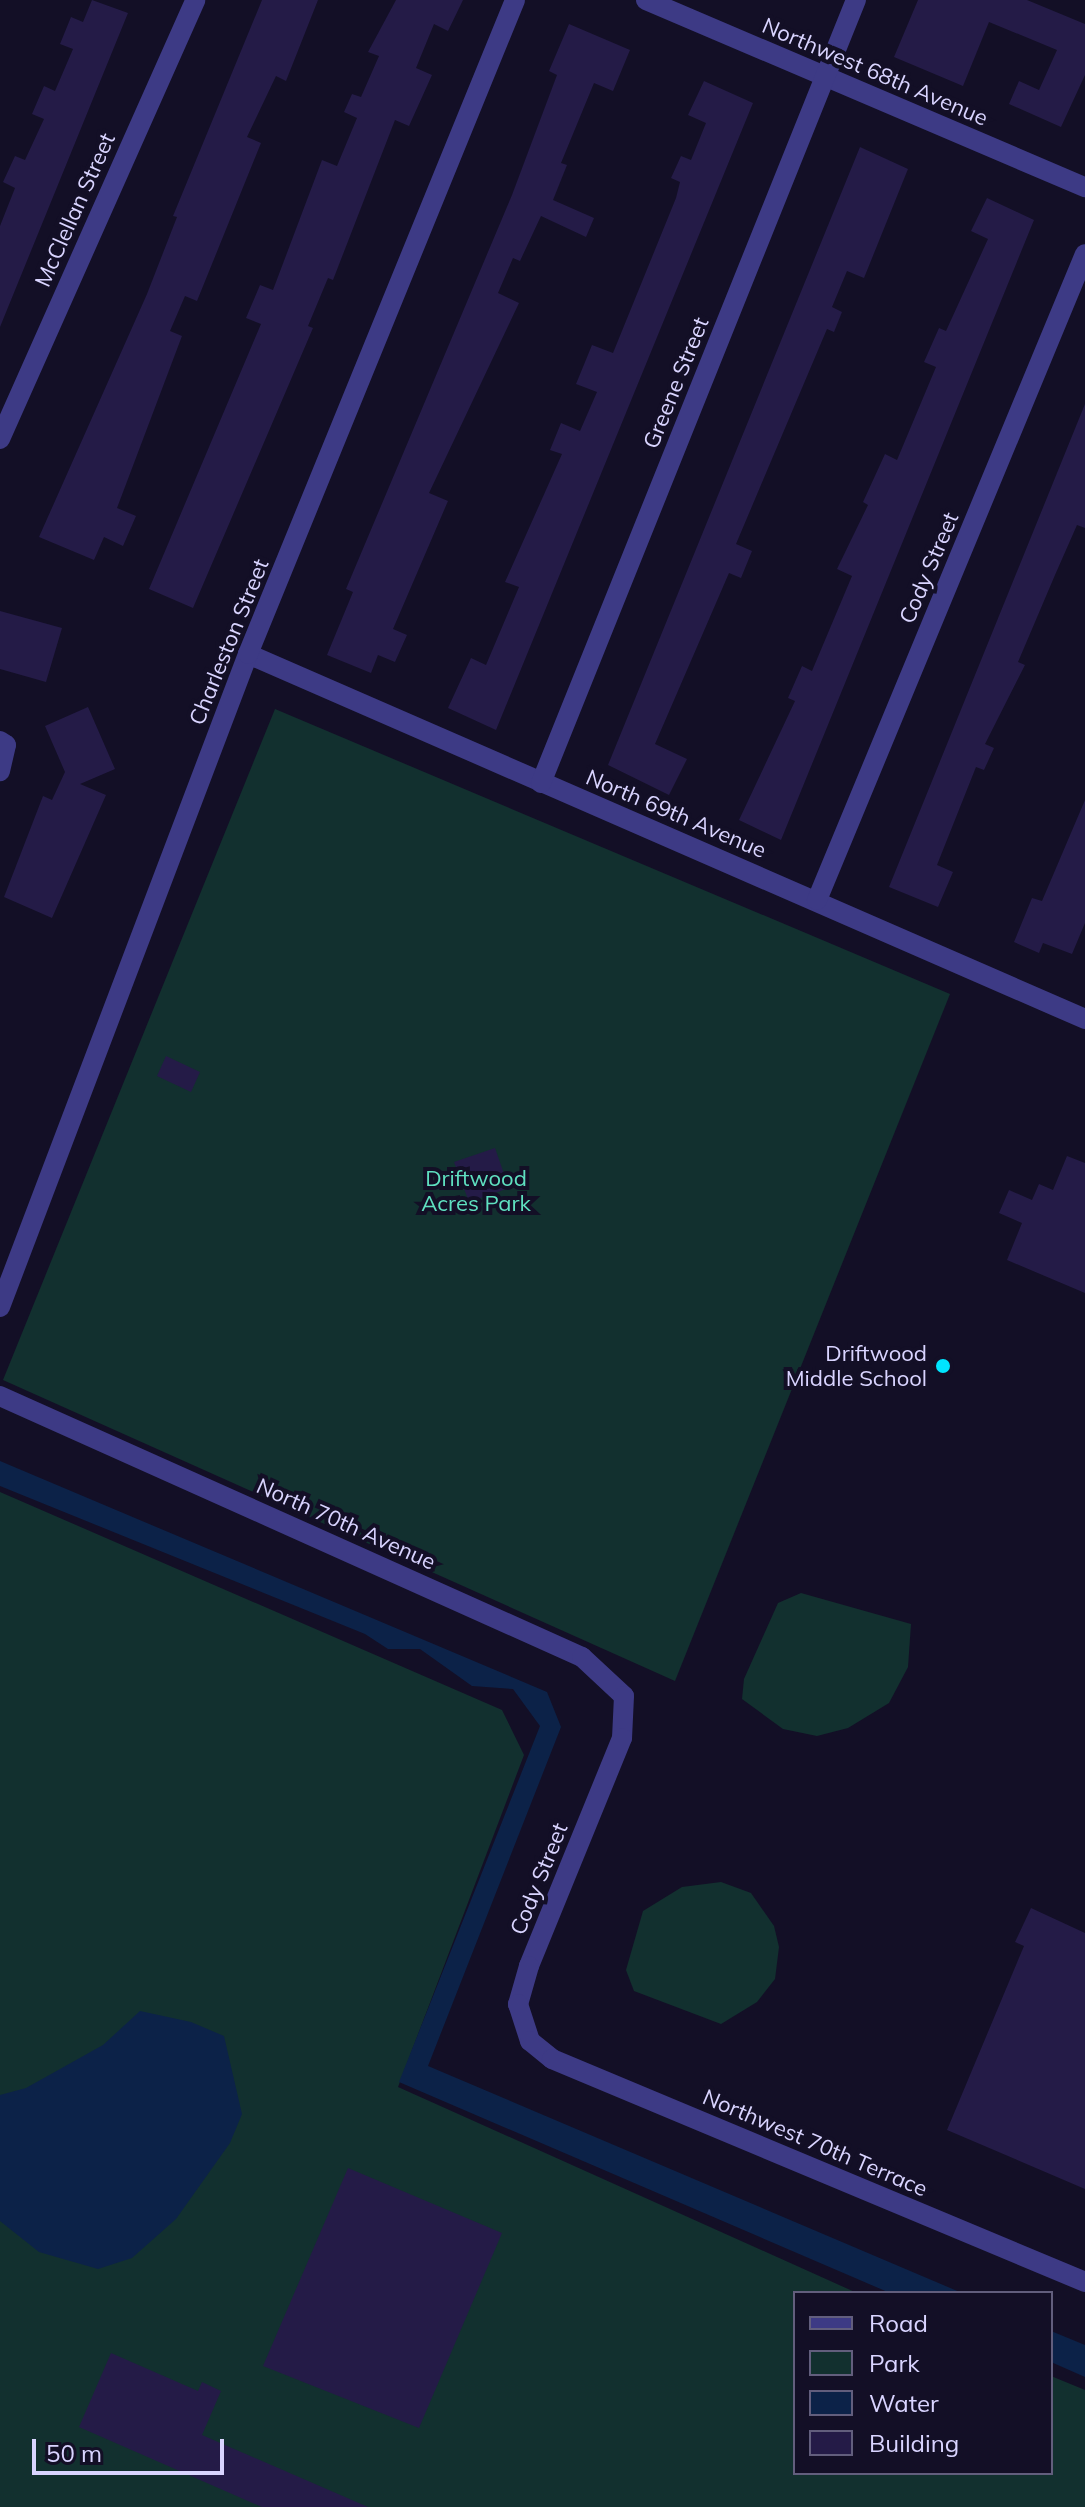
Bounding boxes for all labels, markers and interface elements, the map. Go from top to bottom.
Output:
street label: Northwest 68th Avenue [758,12,992,132]
street label: McClellan Street [29,129,121,291]
street label: Greene Street [638,313,714,453]
street label: Cody Street [894,508,964,628]
street label: Charleston Street [184,555,274,729]
street label: North 69th Avenue [582,764,770,864]
park label: Driftwood Acres Park [421,1165,531,1216]
place label: Driftwood Middle School [786,1340,927,1392]
marker: Driftwood Middle School [934,1357,952,1375]
street label: North 70th Avenue [252,1473,440,1575]
street label: Cody Street [505,1819,573,1939]
street label: Northwest 70th Terrace [699,2084,931,2202]
legend [793,2291,1053,2475]
text: Road [869,2308,928,2338]
text: Park [869,2348,920,2378]
text: Water [869,2388,939,2418]
scale bar [36,2423,228,2473]
text: Building [869,2428,959,2458]
text: 50 m [46,2438,102,2468]

